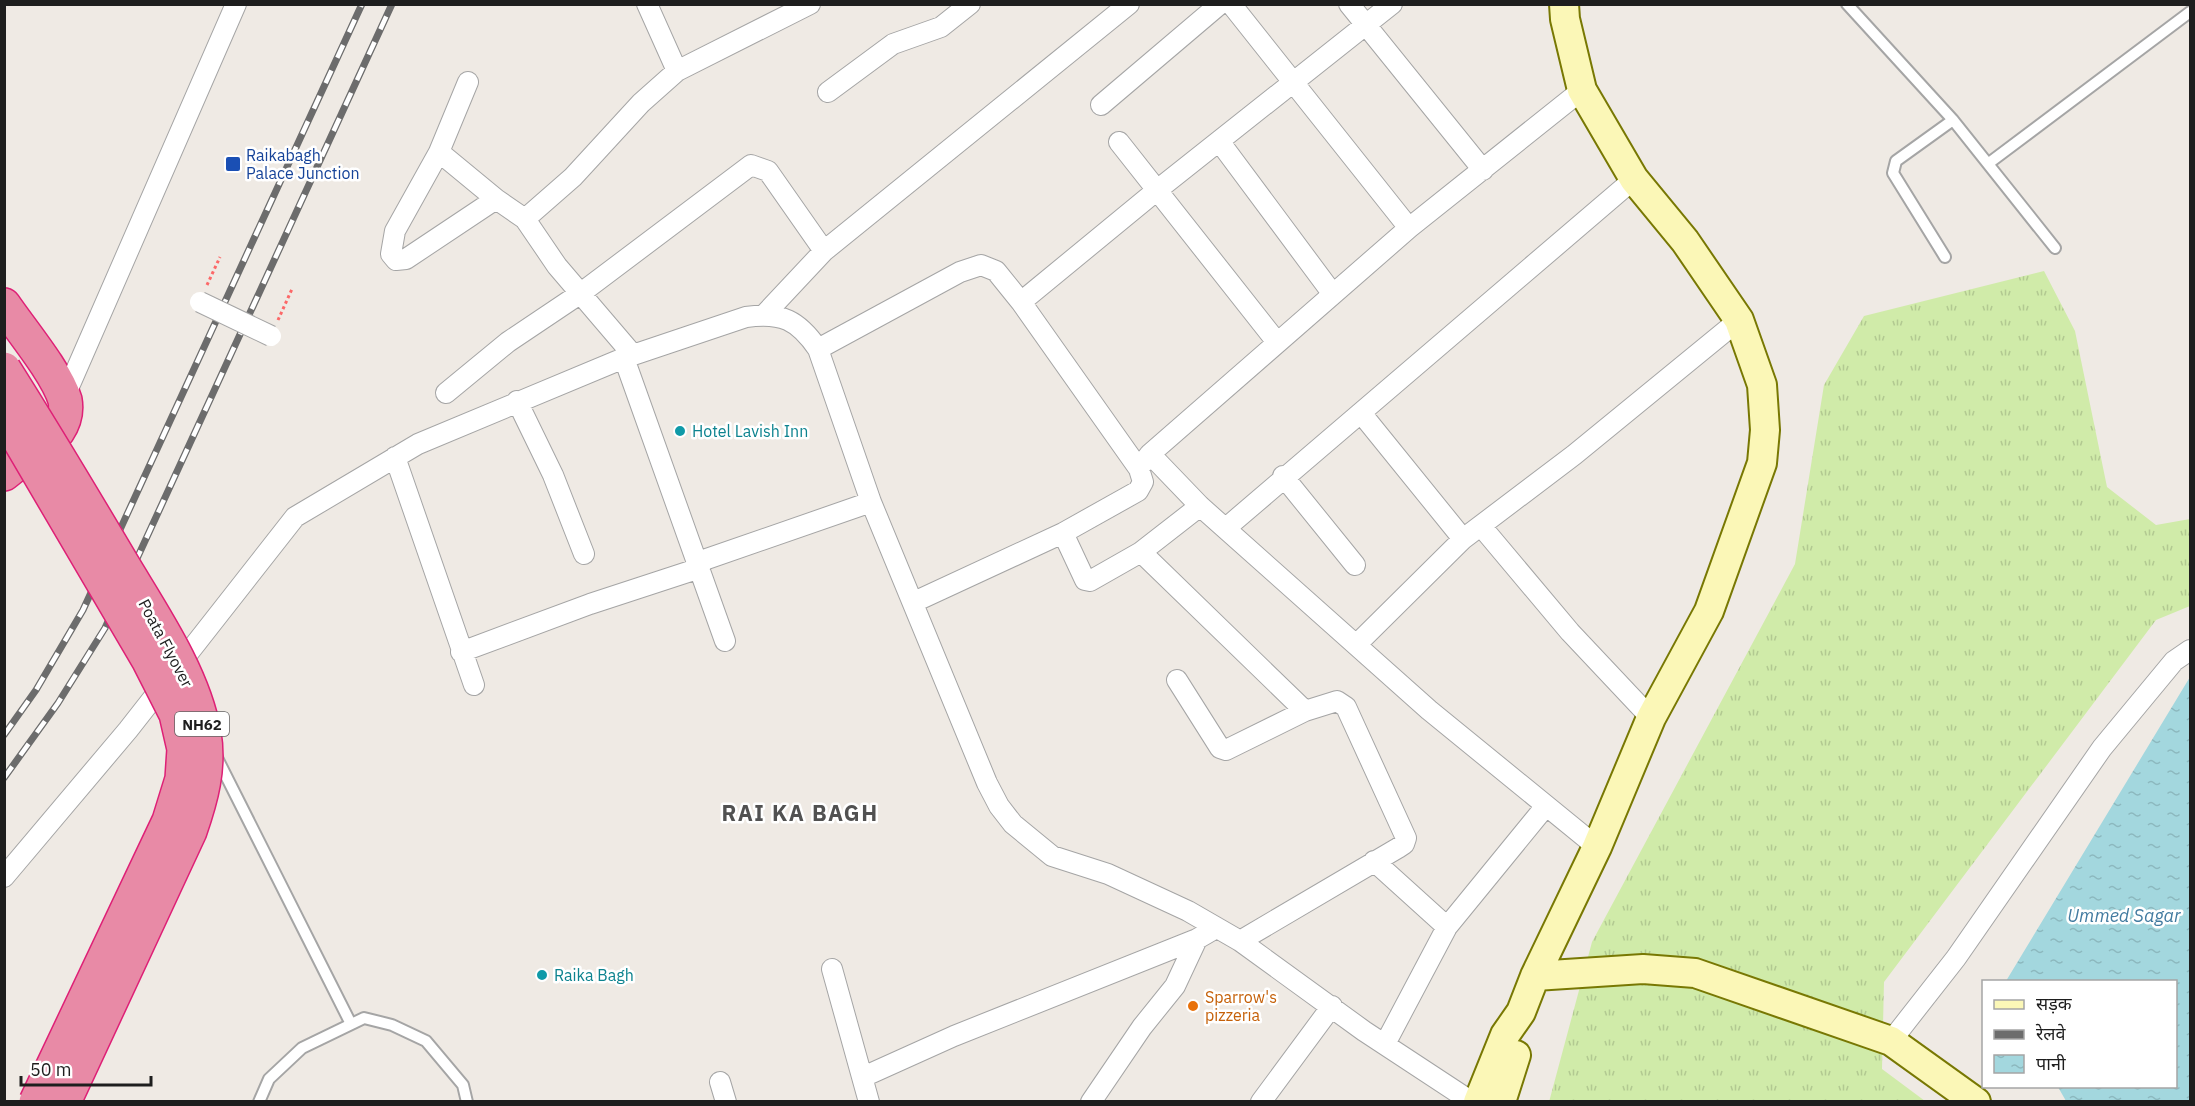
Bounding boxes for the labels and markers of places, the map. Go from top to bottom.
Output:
place label: Raikabagh Palace Junction [246,145,360,183]
marker: Raikabagh Palace Junction [224,155,242,173]
place label: Hotel Lavish Inn [692,421,808,441]
marker: Hotel Lavish Inn [673,424,687,438]
place label: Raika Bagh [554,965,634,985]
marker: Raika Bagh [535,968,549,982]
place label: Sparrow's pizzeria [1205,987,1277,1025]
marker: Sparrow's pizzeria [1186,999,1200,1013]

